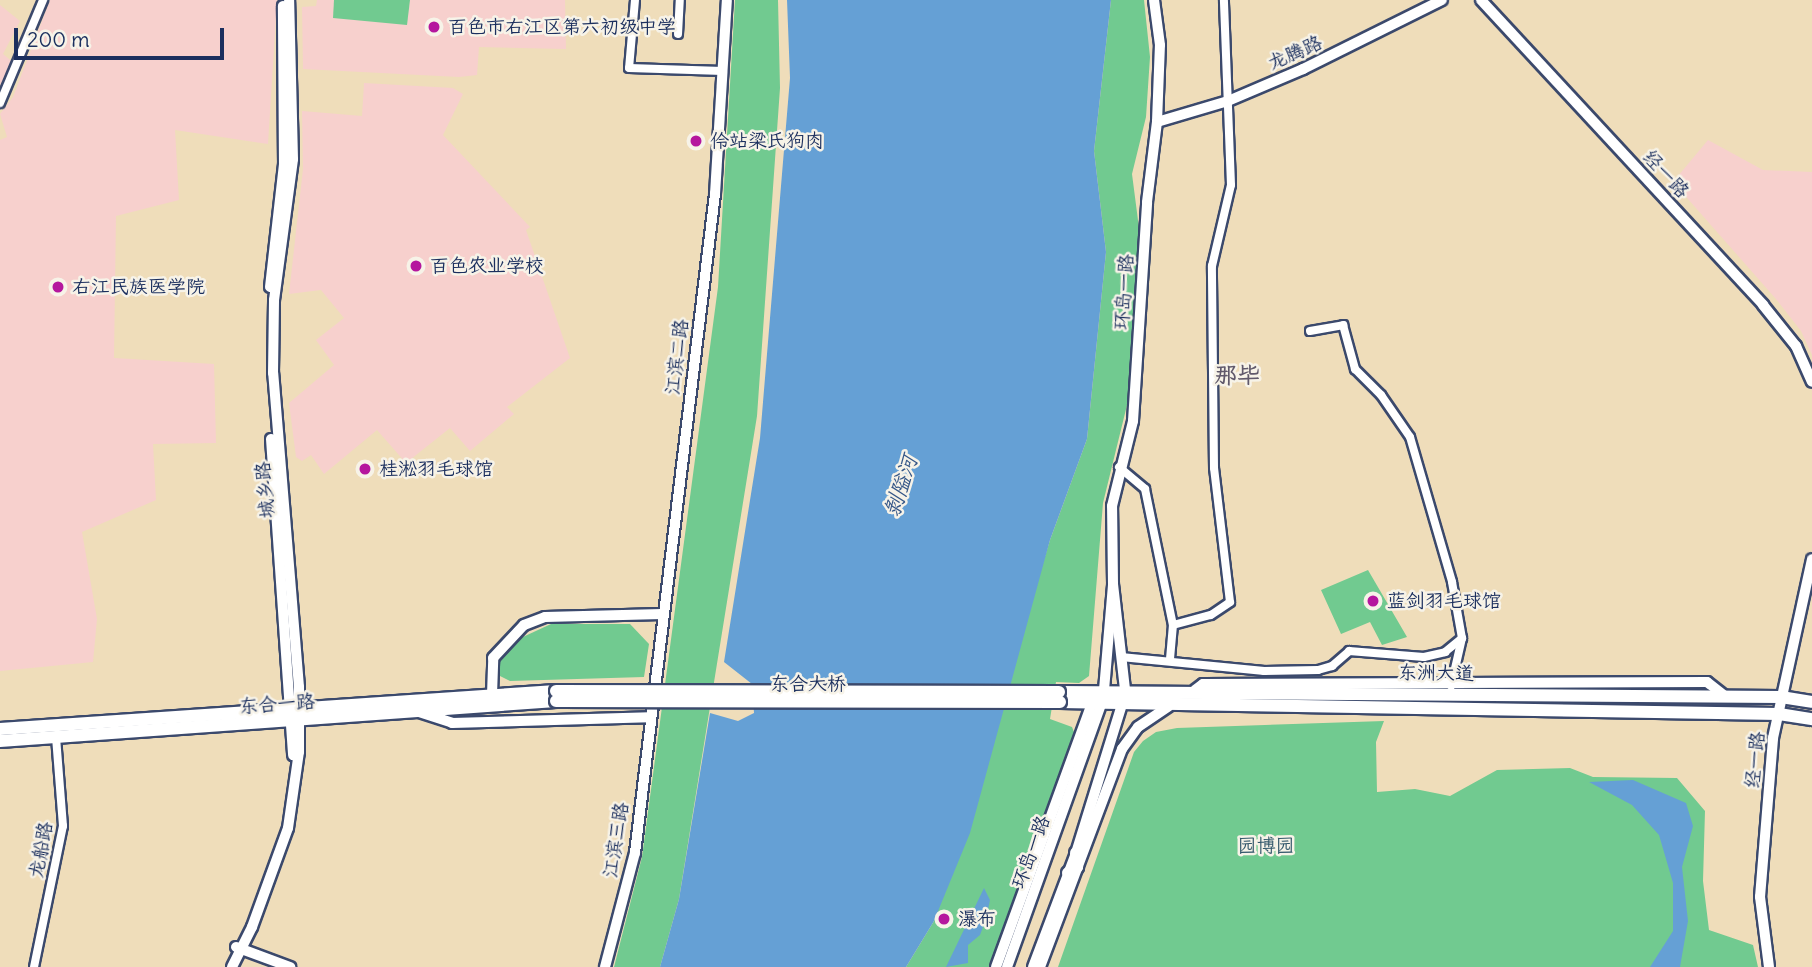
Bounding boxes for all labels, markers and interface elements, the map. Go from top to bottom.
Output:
scale bar [18,14,228,58]
place label: 百色市右江区第六初级中学 [448,16,676,38]
marker: 百色市右江区第六初级中学 [426,19,442,35]
text: 200 m [27,26,90,53]
street label: 龙腾路 [1264,31,1326,75]
place label: 伶站梁氏狗肉 [710,130,824,152]
marker: 伶站梁氏狗肉 [688,133,704,149]
street label: 经一路 [1638,145,1694,203]
street label: 环岛一路 [1110,253,1138,331]
place label: 百色农业学校 [430,255,544,277]
marker: 百色农业学校 [408,258,424,274]
place label: 右江民族医学院 [72,276,205,298]
marker: 右江民族医学院 [50,279,66,295]
street label: 江滨二路 [661,318,693,396]
district label: 那毕 [1214,361,1260,389]
water label: 剥隘河 [879,452,923,520]
place label: 桂淞羽毛球馆 [379,458,493,480]
street label: 城乡路 [251,461,279,519]
marker: 桂淞羽毛球馆 [357,461,373,477]
place label: 蓝剑羽毛球馆 [1387,590,1501,612]
marker: 蓝剑羽毛球馆 [1365,593,1381,609]
street label: 东洲大道 [1398,661,1474,685]
street label: 东合大桥 [770,673,846,695]
street label: 东合一路 [238,690,316,718]
street label: 经一路 [1741,730,1769,790]
street label: 江滨三路 [599,801,633,879]
street label: 环岛一路 [1007,812,1055,892]
street label: 龙船路 [25,820,57,880]
park label: 园博园 [1238,835,1294,857]
place label: 瀑布 [958,908,996,930]
marker: 瀑布 [936,911,952,927]

